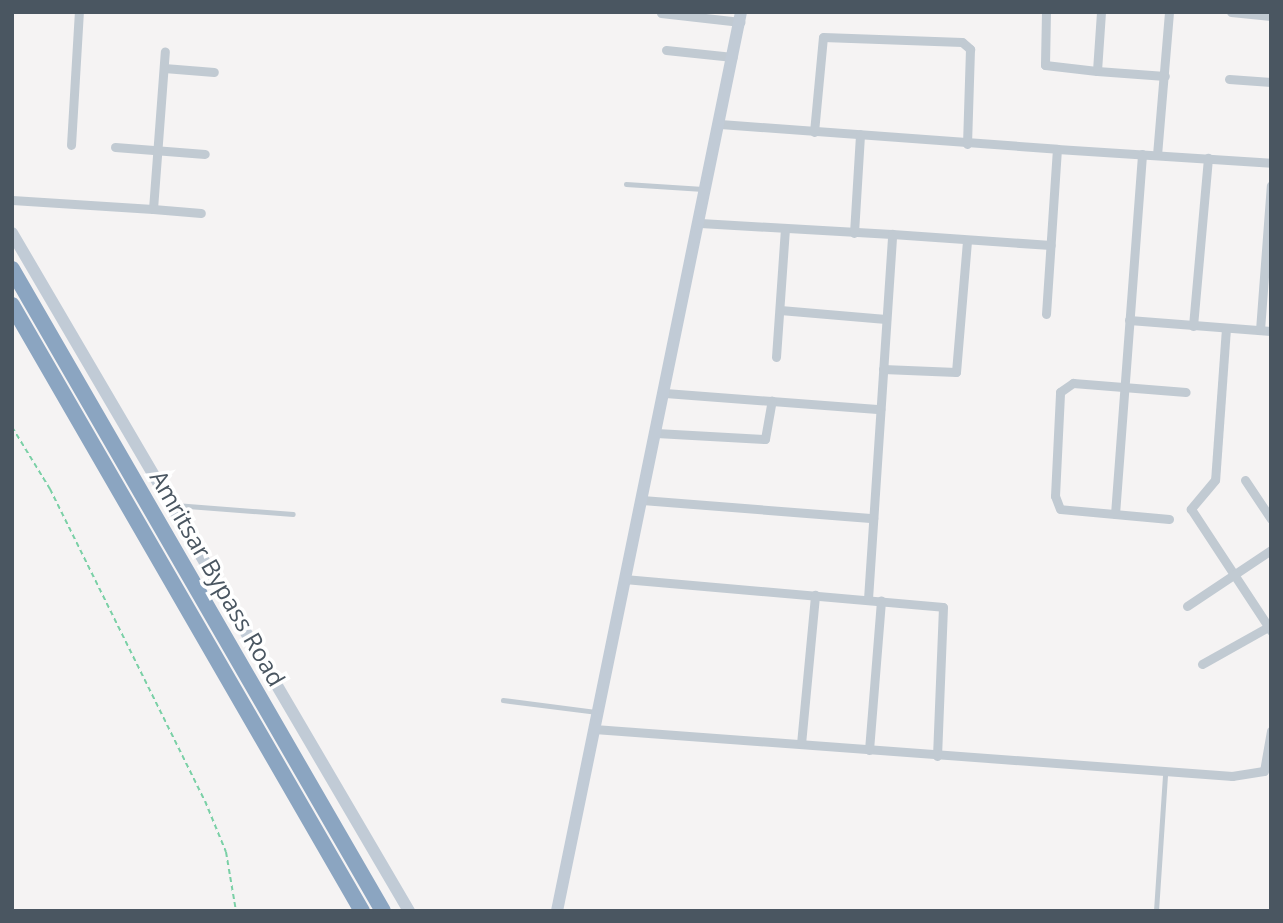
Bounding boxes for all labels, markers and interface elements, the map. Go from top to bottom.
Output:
street label: Amritsar Bypass Road [144,465,292,691]

